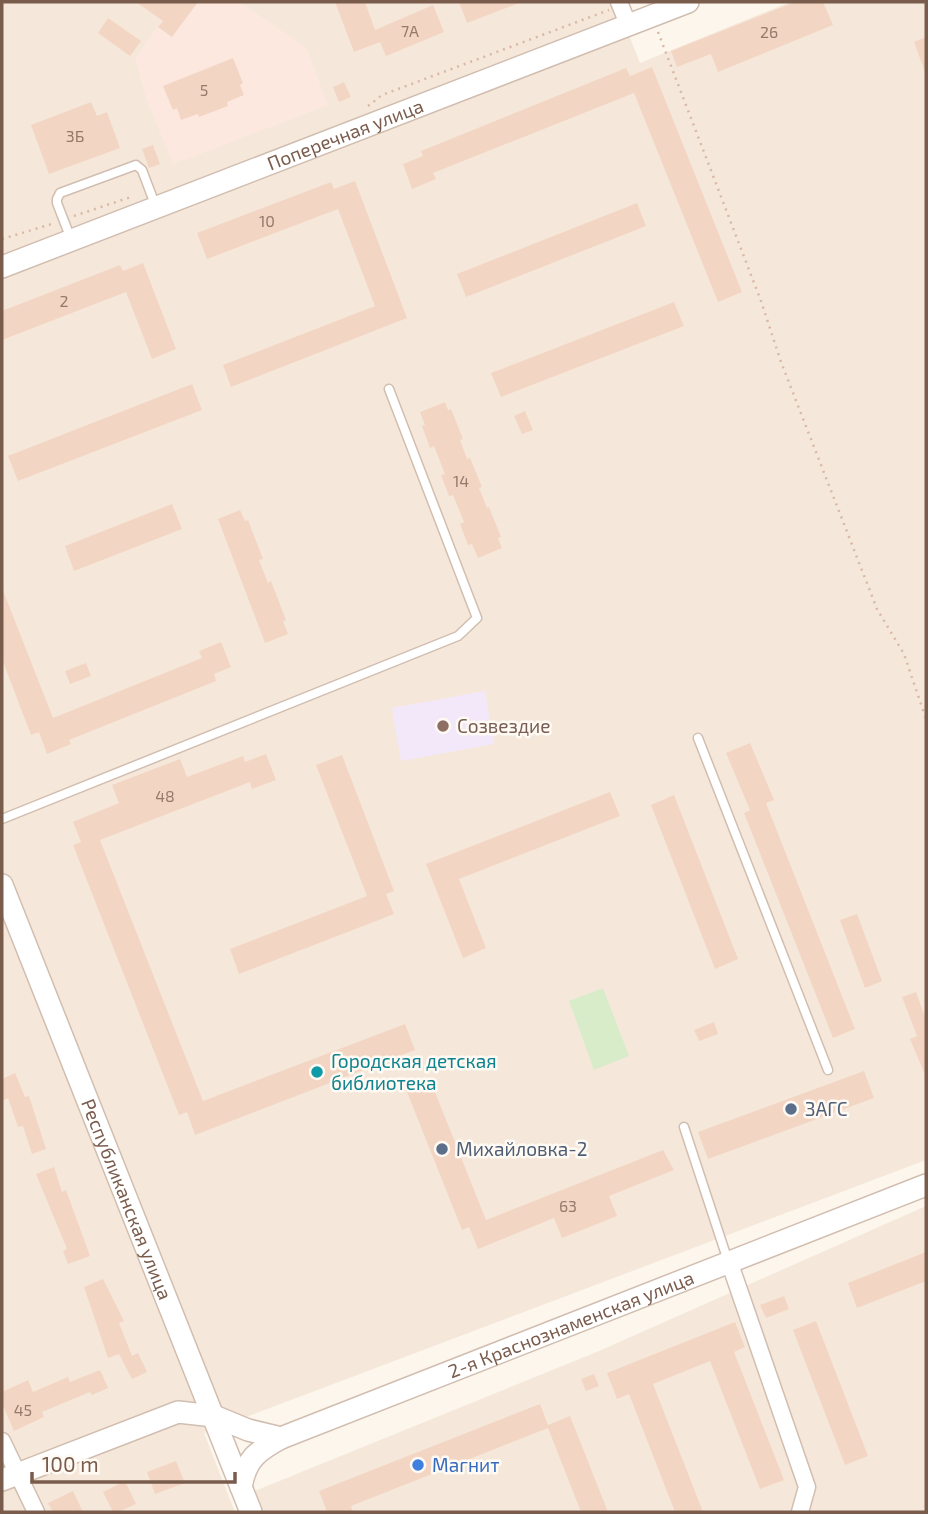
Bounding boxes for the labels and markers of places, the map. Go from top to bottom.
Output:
place label: Созвездие [457,714,551,737]
marker: Созвездие [435,718,451,734]
place label: Городская детская библиотека [331,1049,497,1094]
marker: Городская детская библиотека [309,1064,325,1080]
place label: ЗАГС [805,1097,848,1120]
marker: ЗАГС [783,1101,799,1117]
place label: Михайловка-2 [456,1137,587,1160]
marker: Михайловка-2 [434,1141,450,1157]
place label: Магнит [432,1453,499,1476]
marker: Магнит [410,1457,426,1473]

